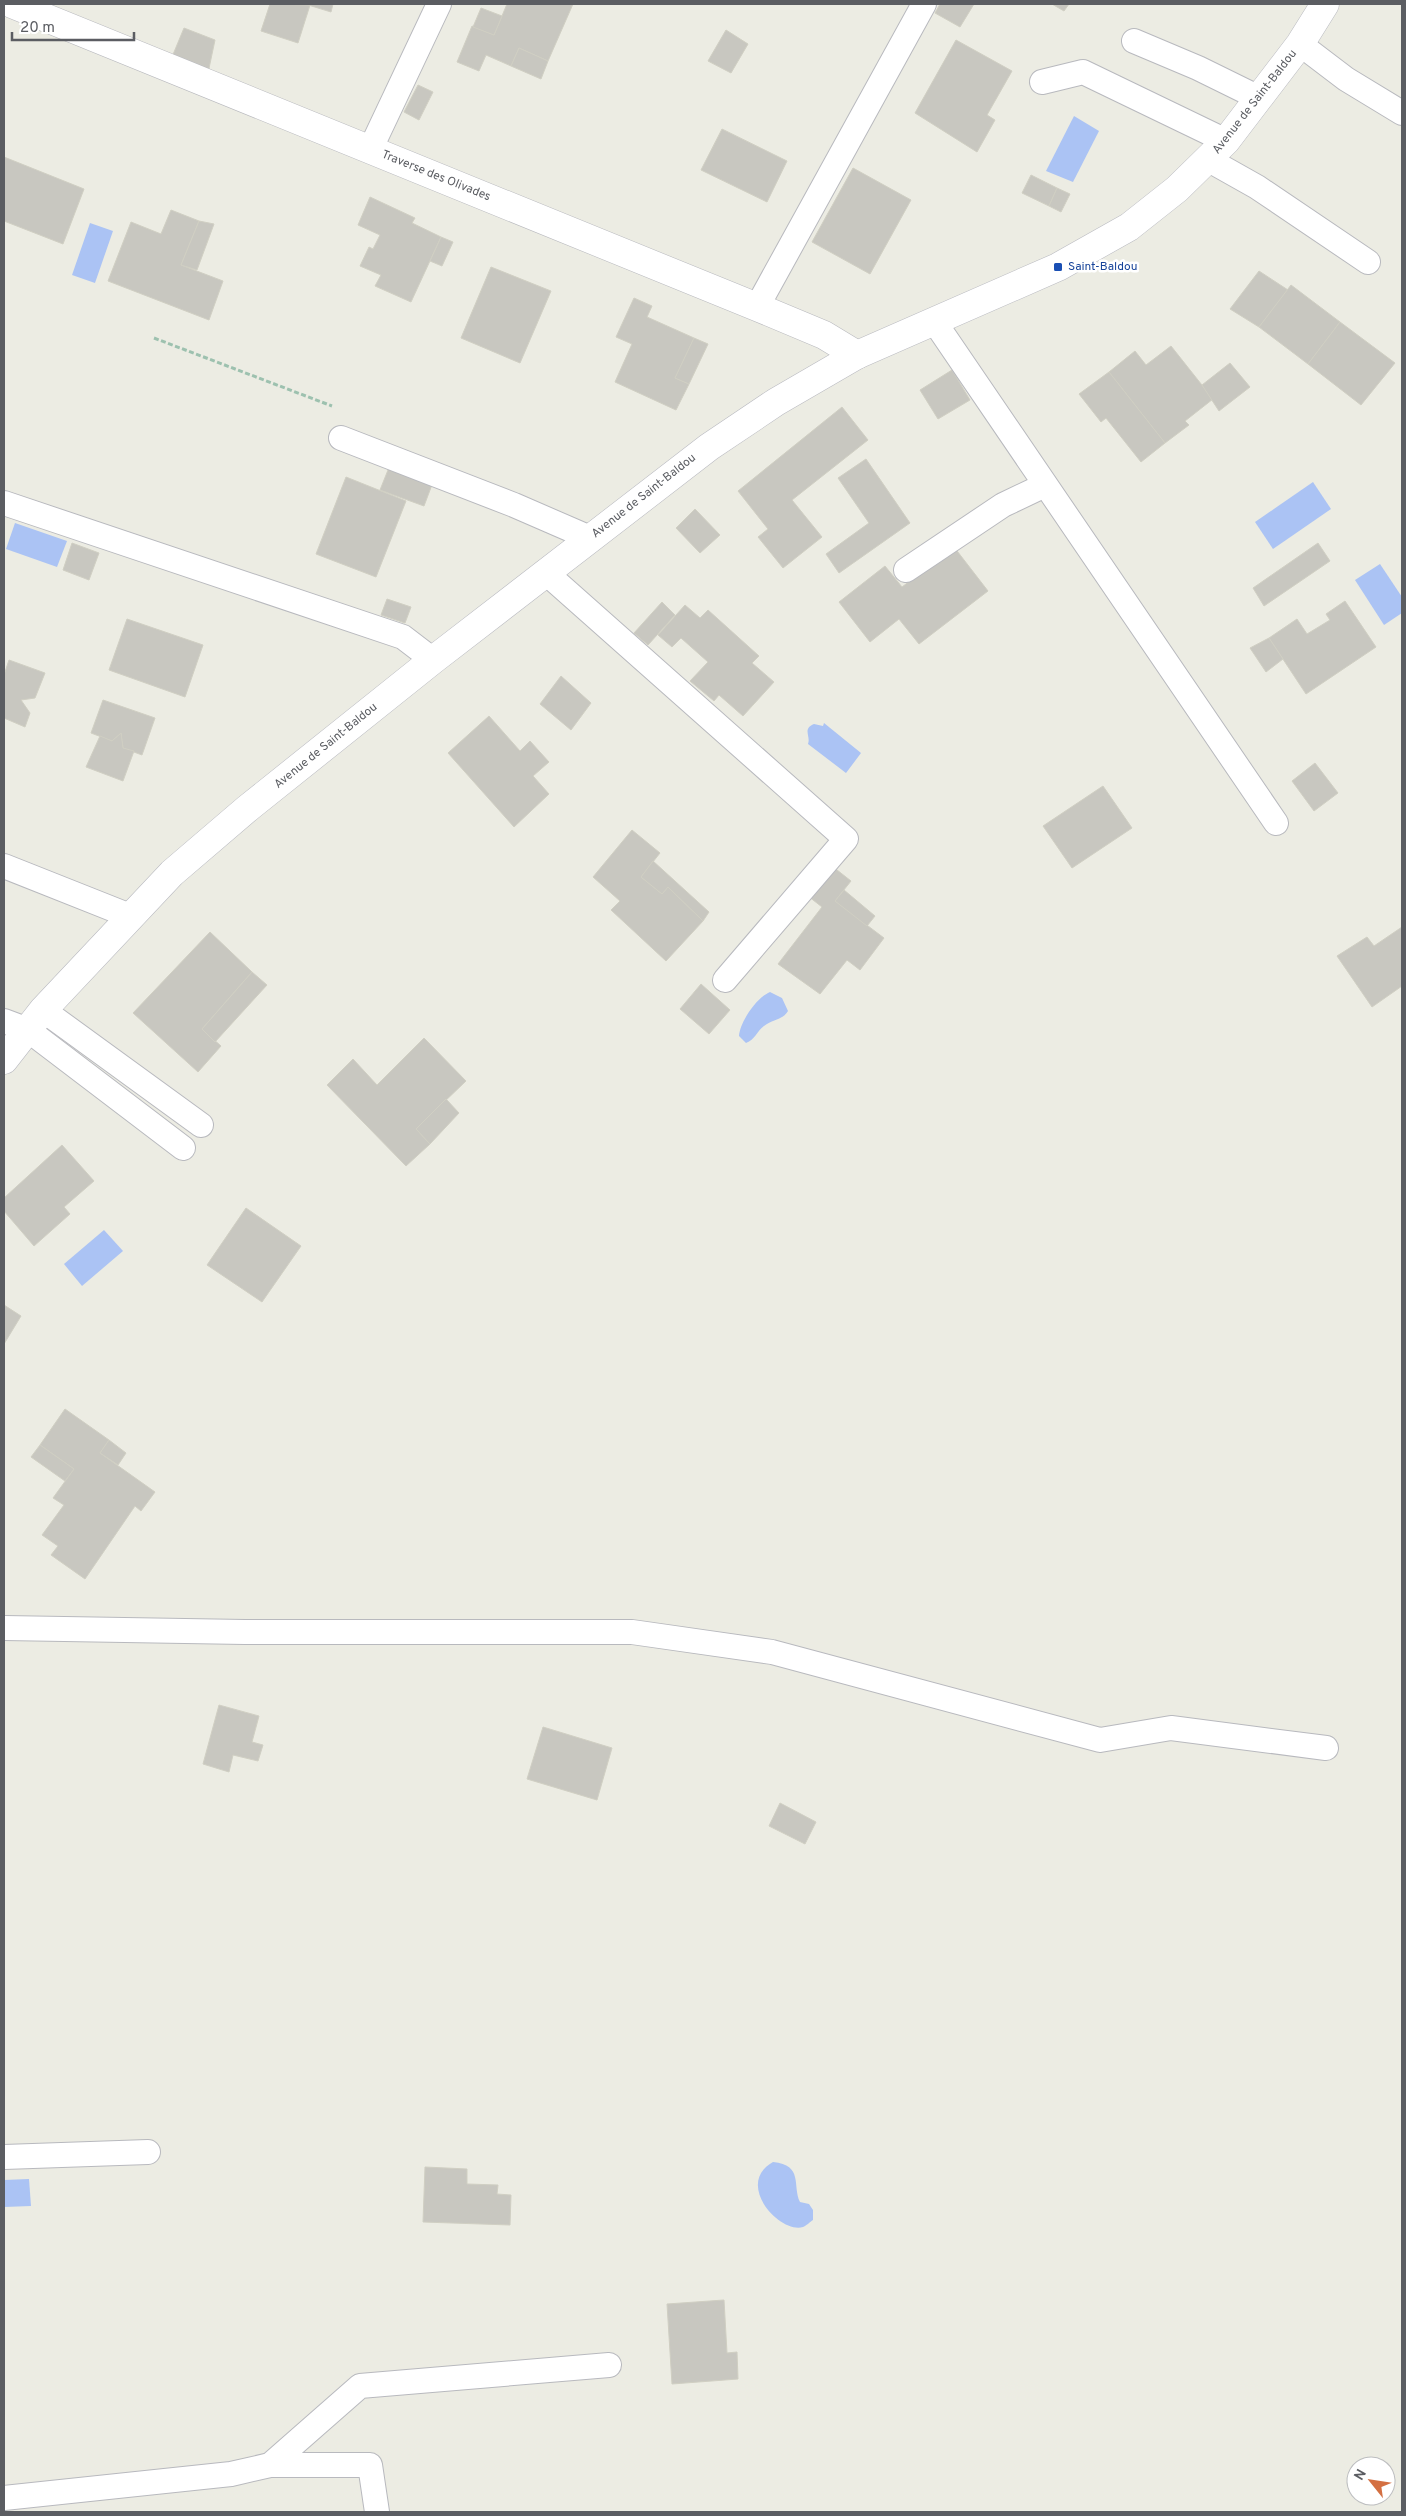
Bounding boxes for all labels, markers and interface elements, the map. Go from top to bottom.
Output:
scale bar [12,10,135,42]
text: 20 m [20,19,55,38]
street label: Avenue de Saint-Baldou [1209,46,1301,158]
street label: Traverse des Olivades [379,147,493,205]
place label: Saint-Baldou [1068,259,1137,275]
marker: Saint-Baldou [1052,261,1064,273]
street label: Avenue de Saint-Baldou [588,450,700,542]
street label: Avenue de Saint-Baldou [271,699,381,793]
north arrow [1346,2456,1396,2506]
text: N [1351,2467,1371,2484]

